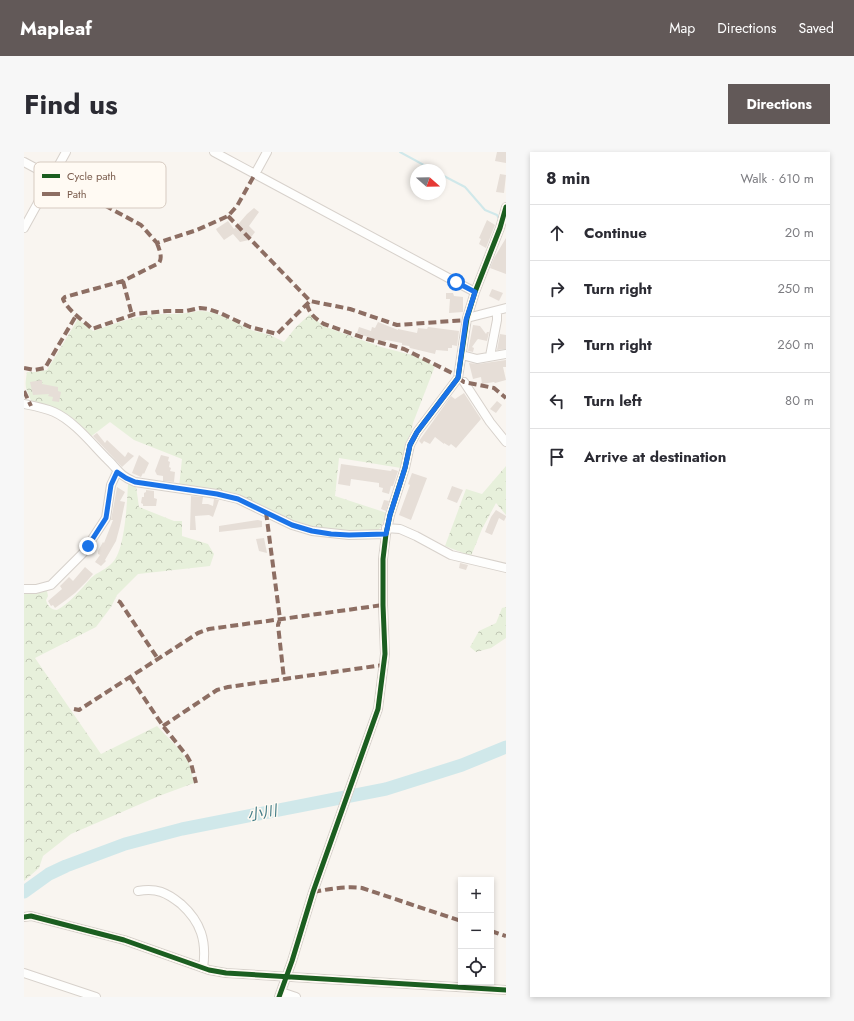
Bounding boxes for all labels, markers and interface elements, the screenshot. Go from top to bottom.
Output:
text: Mapleaf [20,15,92,42]
text: Map [669,18,695,38]
text: Directions [717,18,777,38]
text: Saved [799,18,834,38]
text: Find us [24,84,118,125]
button: Directions [728,84,830,124]
legend [34,162,166,208]
north arrow [410,164,446,200]
text: 8 min [546,166,590,190]
text: Cycle path [67,168,116,184]
text: Walk · 610 m [741,169,814,188]
text: Path [67,186,86,202]
icon: ahead [546,222,568,244]
text: Continue [584,222,647,244]
text: 20 m [785,223,814,242]
route start [447,273,465,291]
icon: right [546,278,568,300]
text: Turn right [584,278,652,300]
text: 250 m [777,279,814,298]
icon: right [546,334,568,356]
text: Turn right [584,334,652,356]
text: 260 m [777,335,814,354]
icon: left [546,390,568,412]
text: Turn left [584,390,642,412]
text: 80 m [785,391,814,410]
icon: arrive [546,446,568,468]
text: Arrive at destination [584,446,726,468]
route end [79,537,97,555]
water label: 小川 [245,799,281,827]
map controls [458,877,494,985]
button: + [458,877,494,913]
button: − [458,913,494,949]
button: locate [458,949,494,985]

